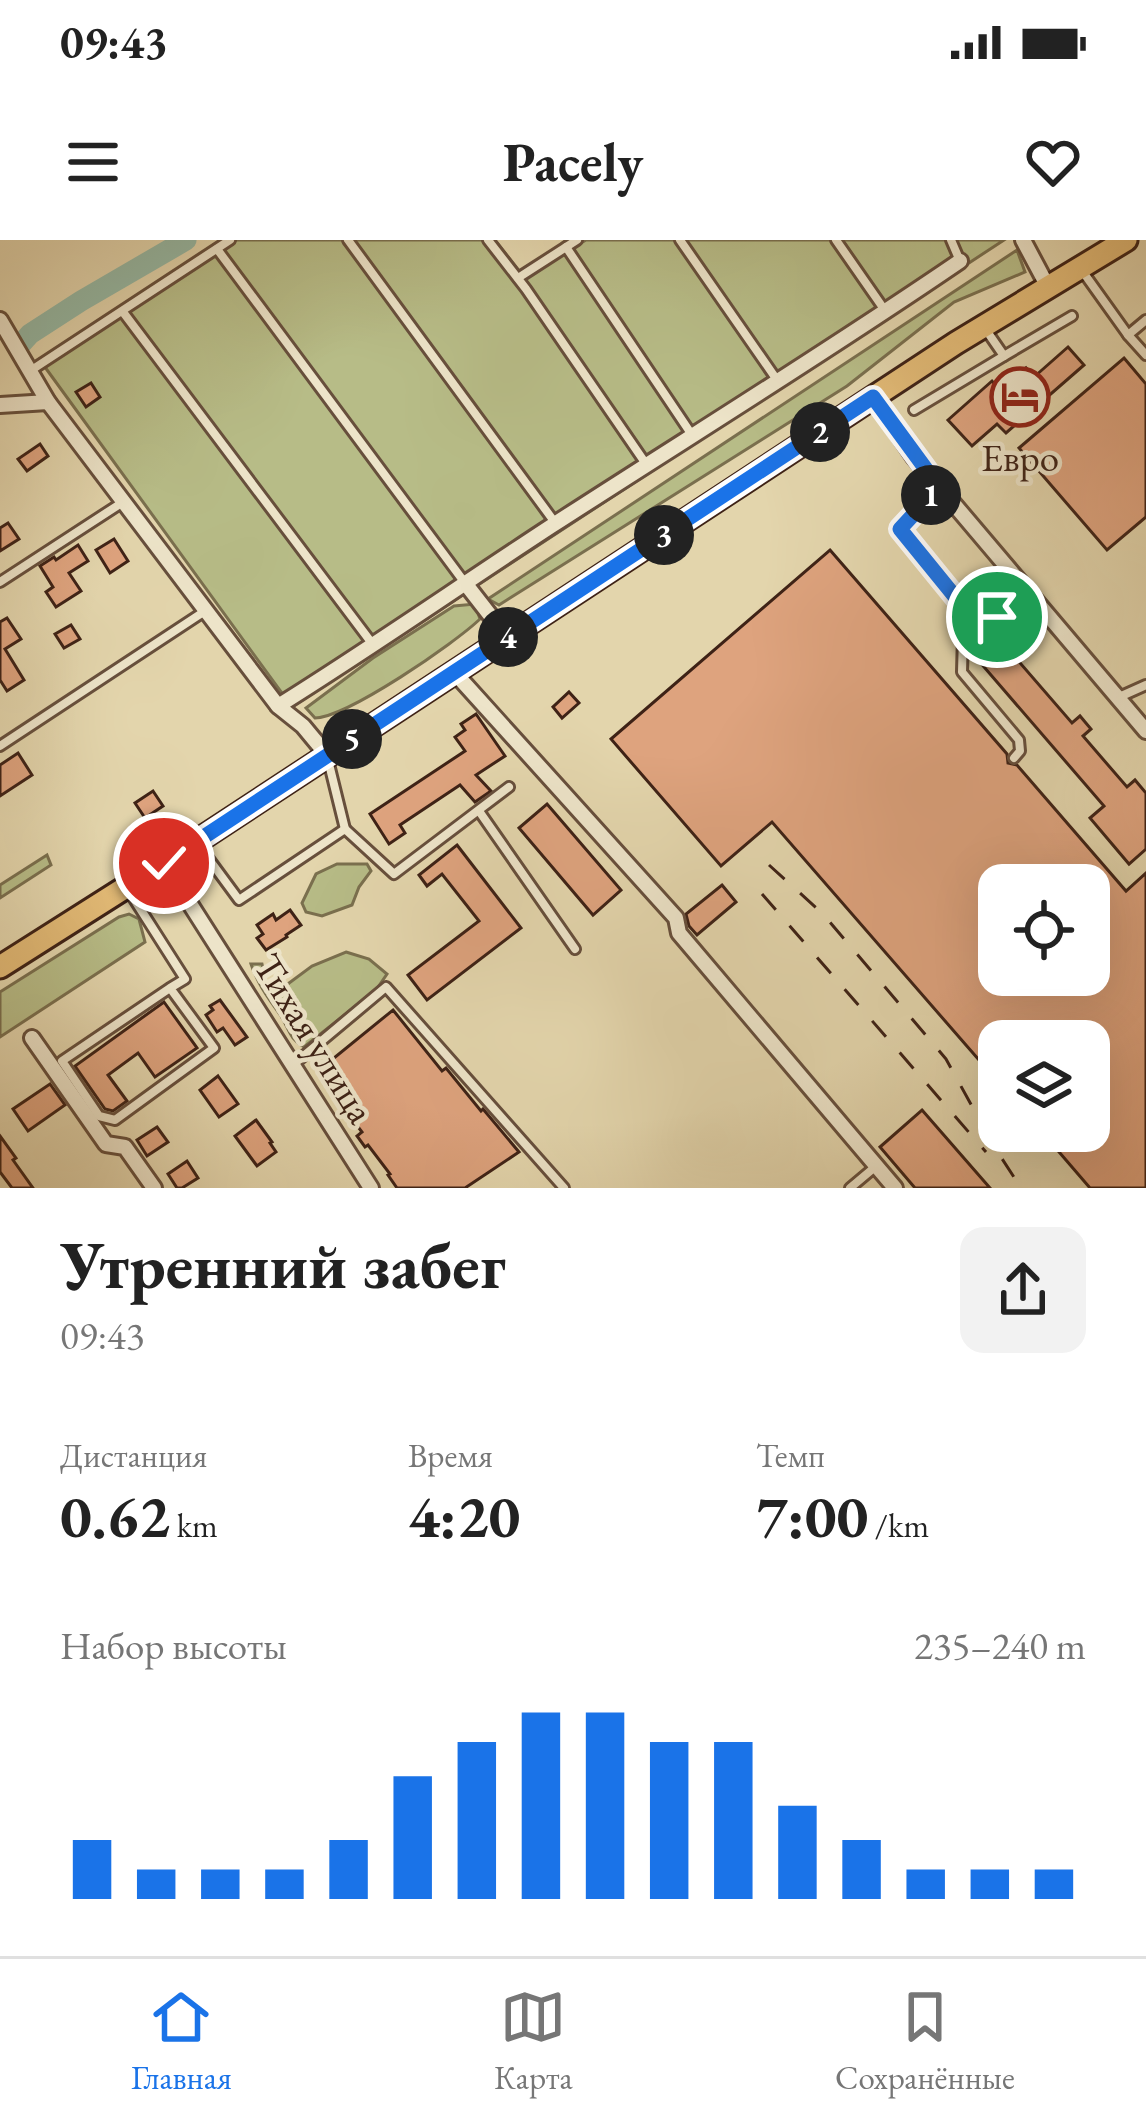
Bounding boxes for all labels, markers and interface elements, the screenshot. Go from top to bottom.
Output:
text: 09:43 [60,13,168,71]
text: Pacely [503,127,643,197]
icon: menu [60,129,126,195]
icon: heart [1020,129,1086,195]
hotel icon: Евро [989,366,1051,428]
pin: 2 [790,402,850,462]
text: 2 [811,410,829,453]
place label: Евро [981,432,1059,483]
pin: 1 [901,465,961,525]
text: 1 [922,473,940,516]
pin: 3 [634,505,694,565]
text: 3 [655,513,673,556]
pin [946,566,1048,668]
icon: arrive [964,584,1030,650]
pin: 4 [478,607,538,667]
text: 4 [499,615,517,658]
pin: 5 [322,709,382,769]
text: 5 [343,717,361,760]
pin [113,812,215,914]
icon: check [131,830,197,896]
map controls [978,864,1110,1152]
button: locate [978,864,1110,996]
street label: Тихая улица [242,944,387,1133]
button: layers [978,1020,1110,1152]
text: Утренний забег [60,1222,506,1308]
button: share [960,1227,1086,1353]
text: 09:43 [60,1310,145,1361]
text: Дистанция [60,1434,207,1477]
text: Время [408,1434,493,1477]
text: Темп [756,1434,825,1477]
text: 0.62 [60,1477,170,1555]
text: 4:20 [408,1477,520,1555]
text: 7:00 [756,1477,868,1555]
text: km [170,1504,218,1547]
text: /km [868,1504,929,1547]
text: Набор высоты [60,1620,287,1671]
text: 235–240 m [914,1620,1086,1671]
tab: Главная [131,1984,232,2099]
tab: Карта [494,1984,573,2099]
tab: Сохранённые [835,1984,1015,2099]

